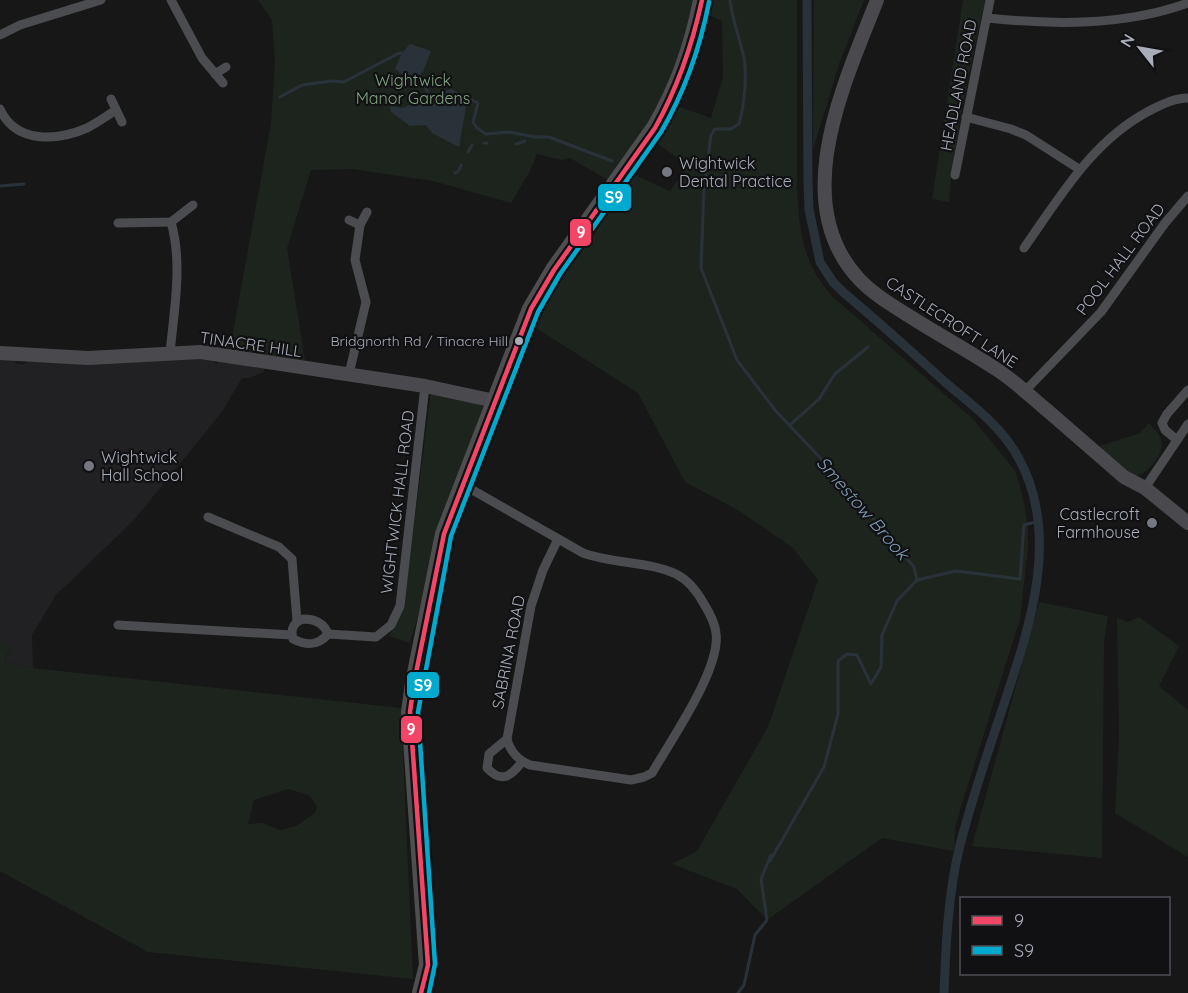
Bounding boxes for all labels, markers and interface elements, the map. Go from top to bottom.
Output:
street label: HEADLAND ROAD [935,18,981,152]
north arrow [1110,18,1170,78]
text: N [1116,30,1139,50]
park label: Wightwick Manor Gardens [356,70,470,108]
place label: Wightwick Dental Practice [679,153,792,191]
marker: Wightwick Dental Practice [660,165,674,179]
line badge: S9 [597,183,632,212]
text: S9 [605,187,623,207]
street label: POOL HALL ROAD [1071,199,1169,319]
line badge: 9 [569,218,592,247]
text: 9 [576,222,586,242]
street label: CASTLECROFT LANE [882,272,1022,372]
street label: TINACRE HILL [199,327,304,361]
place label: Bridgnorth Rd / Tinacre Hill [330,332,508,350]
marker: Bridgnorth Rd / Tinacre Hill [513,335,525,347]
street label: WIGHTWICK HALL ROAD [376,409,418,595]
place label: Wightwick Hall School [101,447,183,485]
water label: Smestow Brook [812,451,915,566]
marker: Wightwick Hall School [82,459,96,473]
place label: Castlecroft Farmhouse [1056,504,1140,542]
marker: Castlecroft Farmhouse [1145,516,1159,530]
street label: SABRINA ROAD [487,593,529,711]
line badge: S9 [406,671,440,699]
text: S9 [414,675,432,695]
line badge: 9 [400,715,423,744]
text: 9 [406,719,416,739]
legend [960,897,1170,975]
text: 9 [1014,909,1024,932]
text: S9 [1014,939,1034,962]

